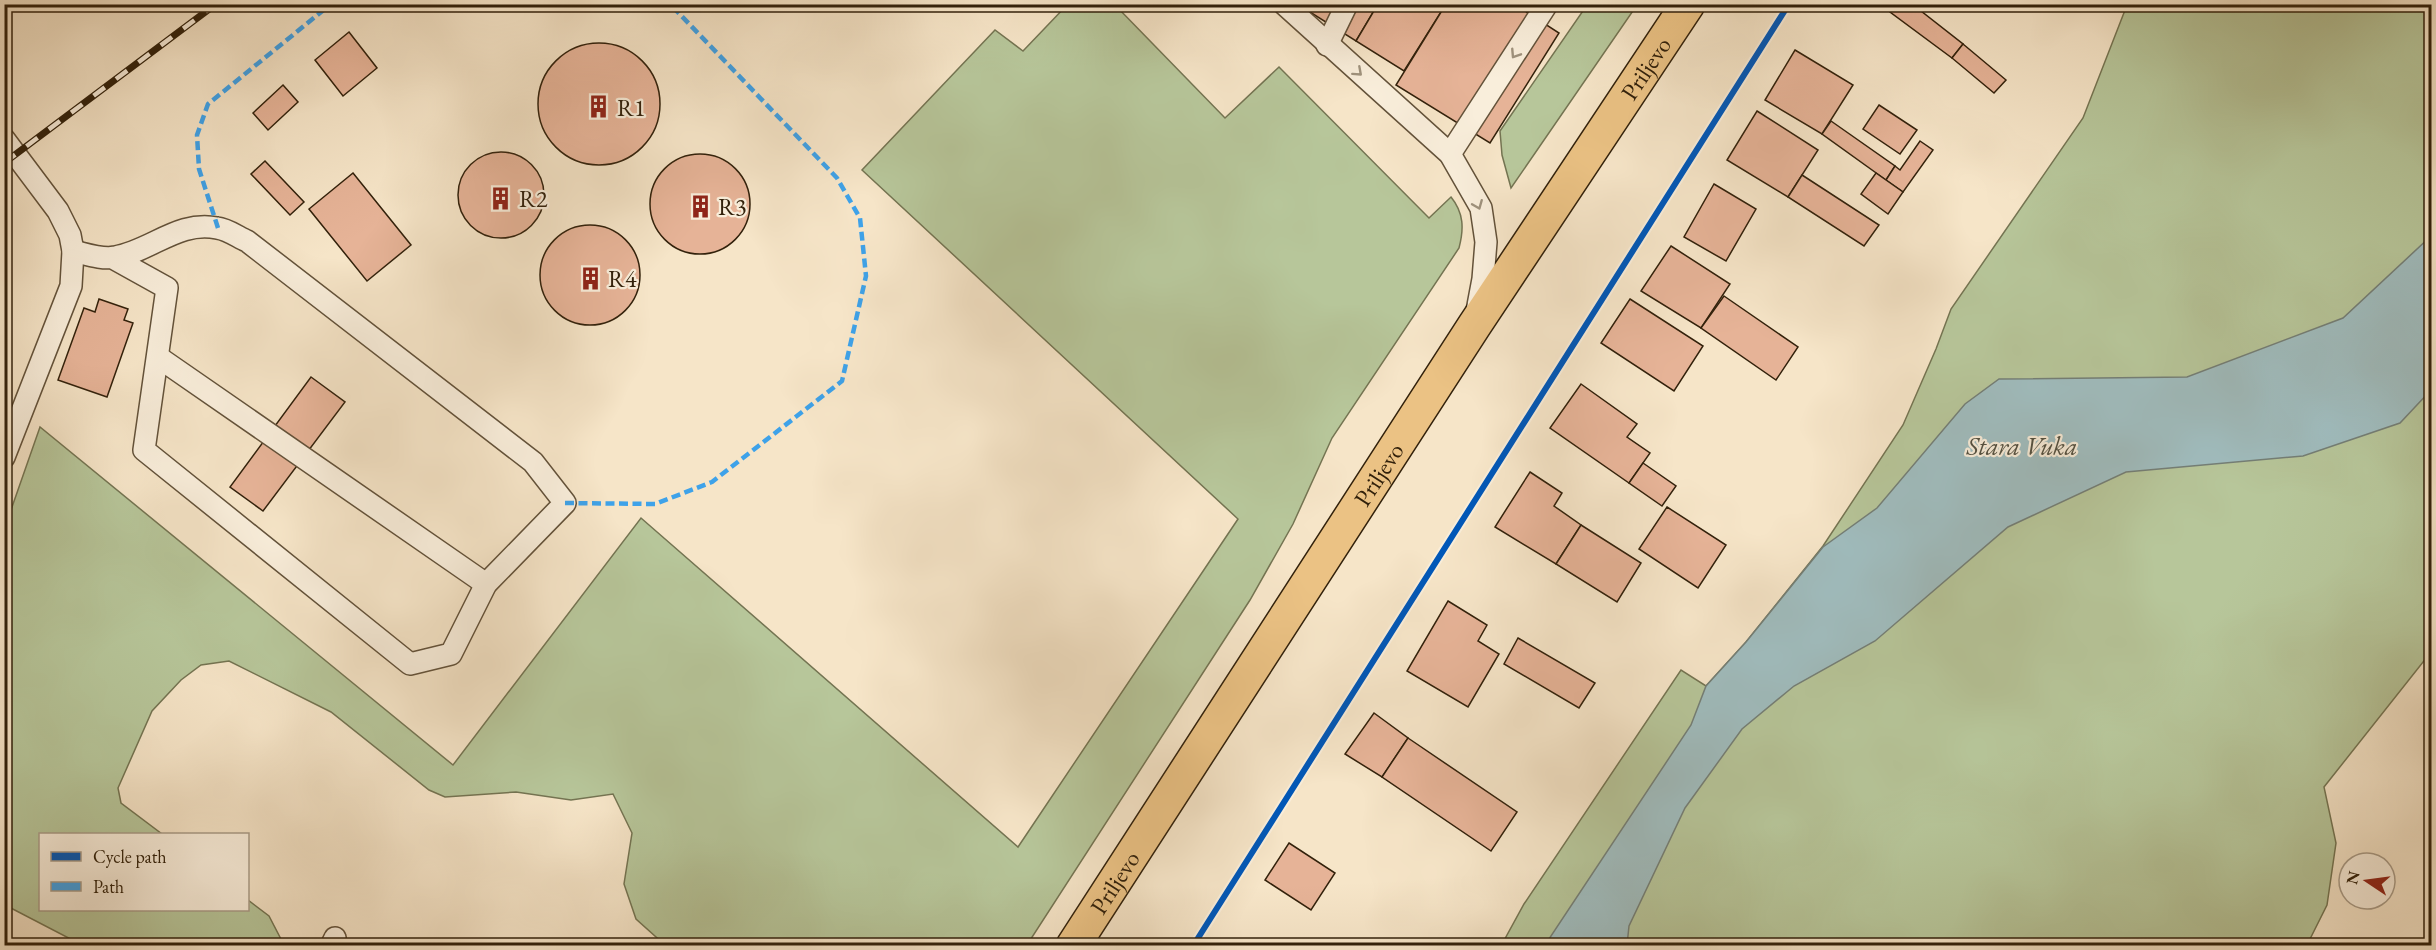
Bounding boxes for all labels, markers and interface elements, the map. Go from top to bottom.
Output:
street label: Priljevo [1613,30,1678,106]
one-way arrow [1512,47,1523,58]
one-way arrow [1352,65,1362,76]
place label: R1 [617,92,646,123]
building icon: R1 [586,94,612,120]
place label: R2 [519,183,548,214]
building icon: R2 [488,185,514,211]
place label: R3 [718,191,747,222]
building icon: R3 [687,193,713,219]
one-way arrow [1471,199,1483,210]
place label: R4 [608,263,637,294]
building icon: R4 [577,265,603,291]
water label: Stara Vuka [1965,429,2078,463]
street label: Priljevo [1346,436,1410,512]
legend [39,833,249,911]
street label: Priljevo [1082,844,1146,920]
text: Cycle path [93,845,167,868]
north arrow [2337,851,2397,911]
text: N [2341,869,2365,886]
text: Path [93,875,124,898]

